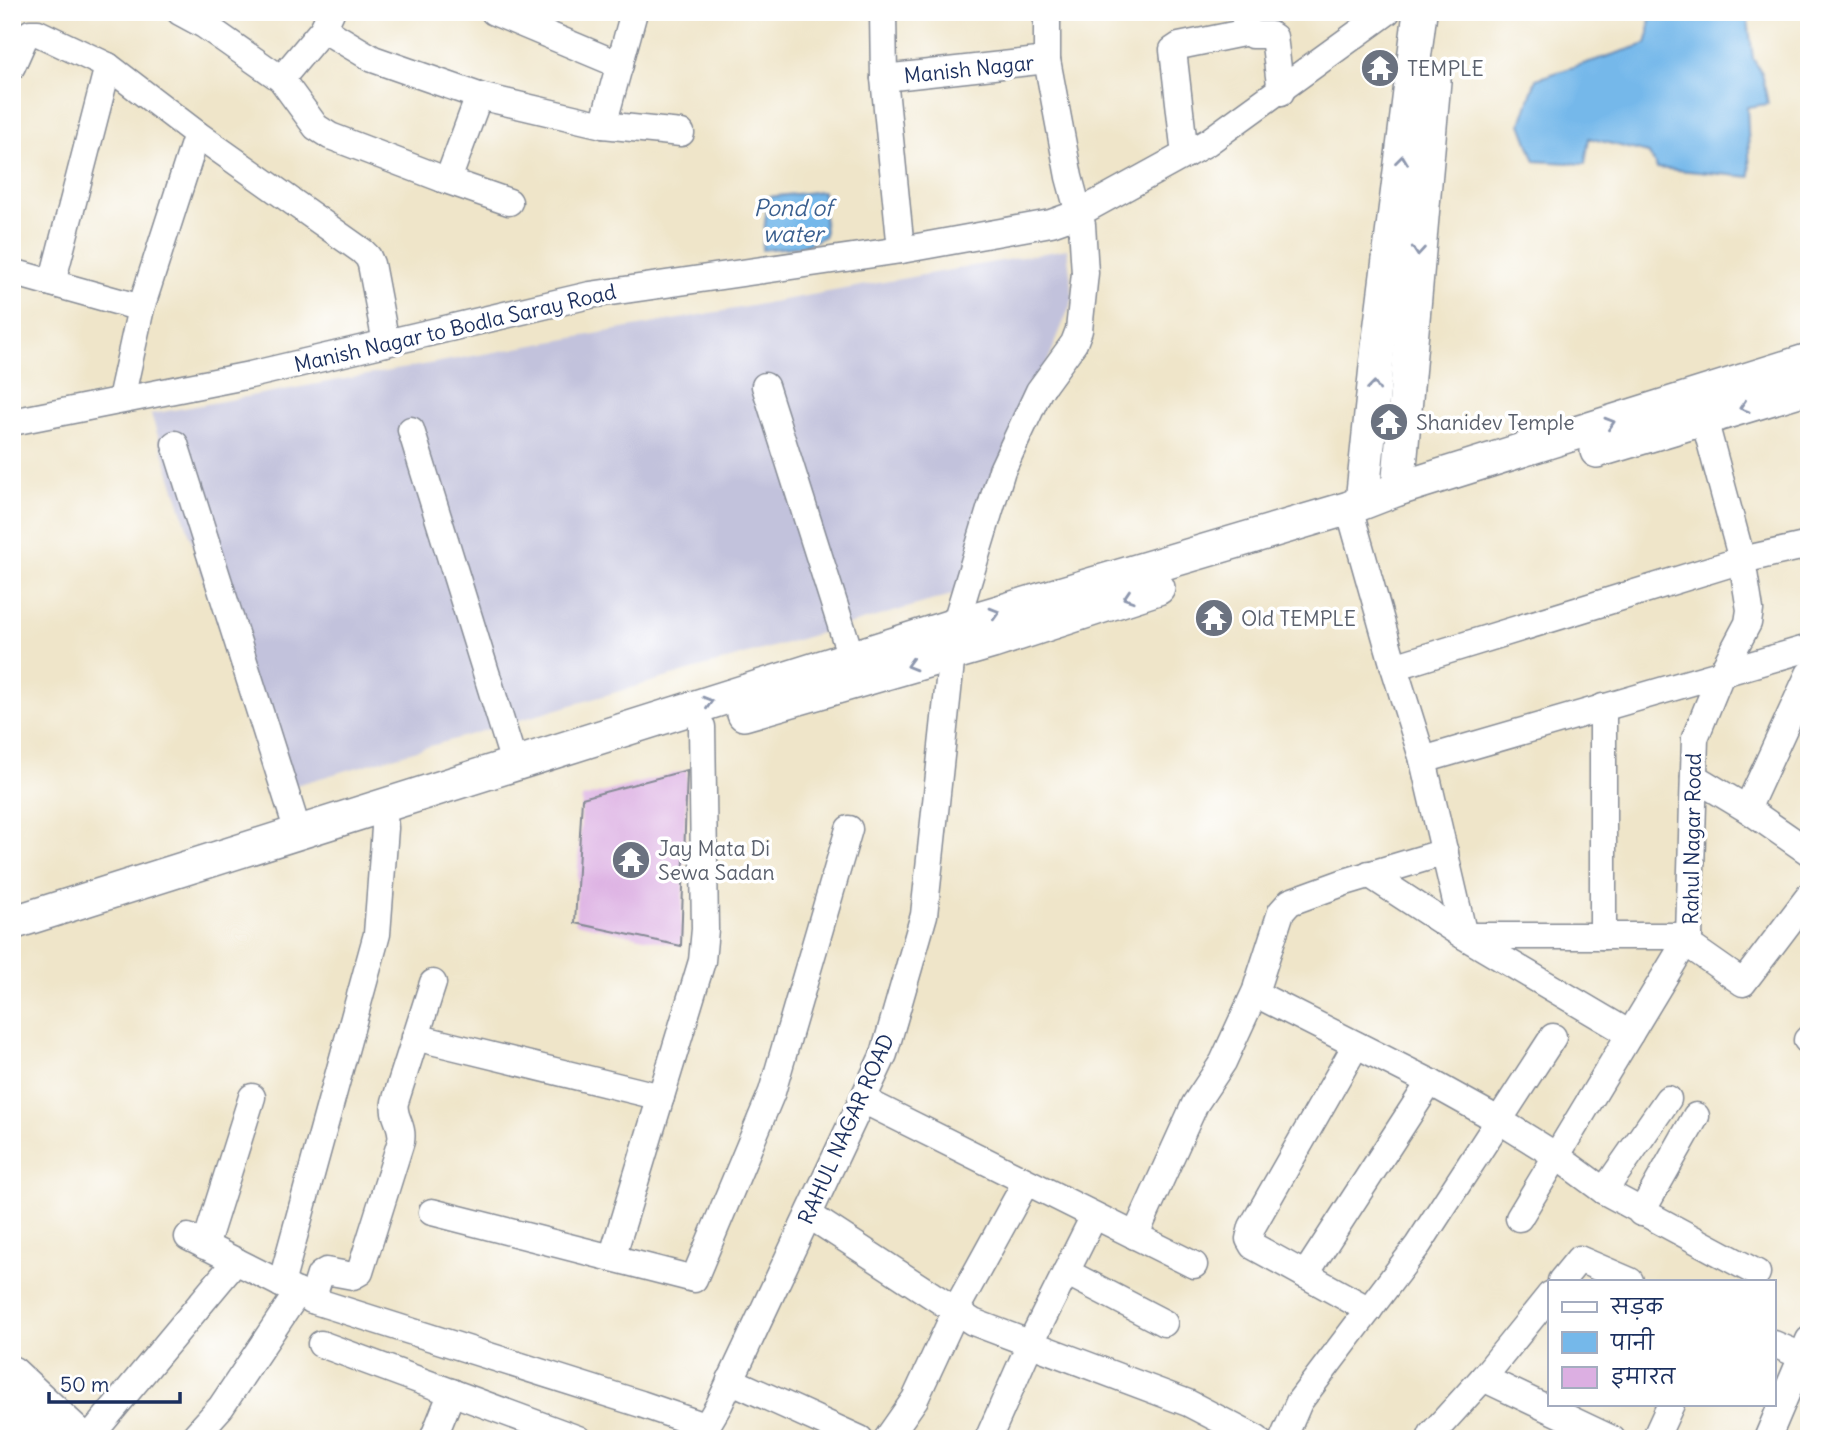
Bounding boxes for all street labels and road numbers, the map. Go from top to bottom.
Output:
street label: Manish Nagar [902,49,1036,89]
street label: Manish Nagar to Bodla Saray Road [291,278,619,378]
street label: Rahul Nagar Road [1677,753,1707,925]
street label: RAHUL NAGAR ROAD [792,1030,900,1228]

